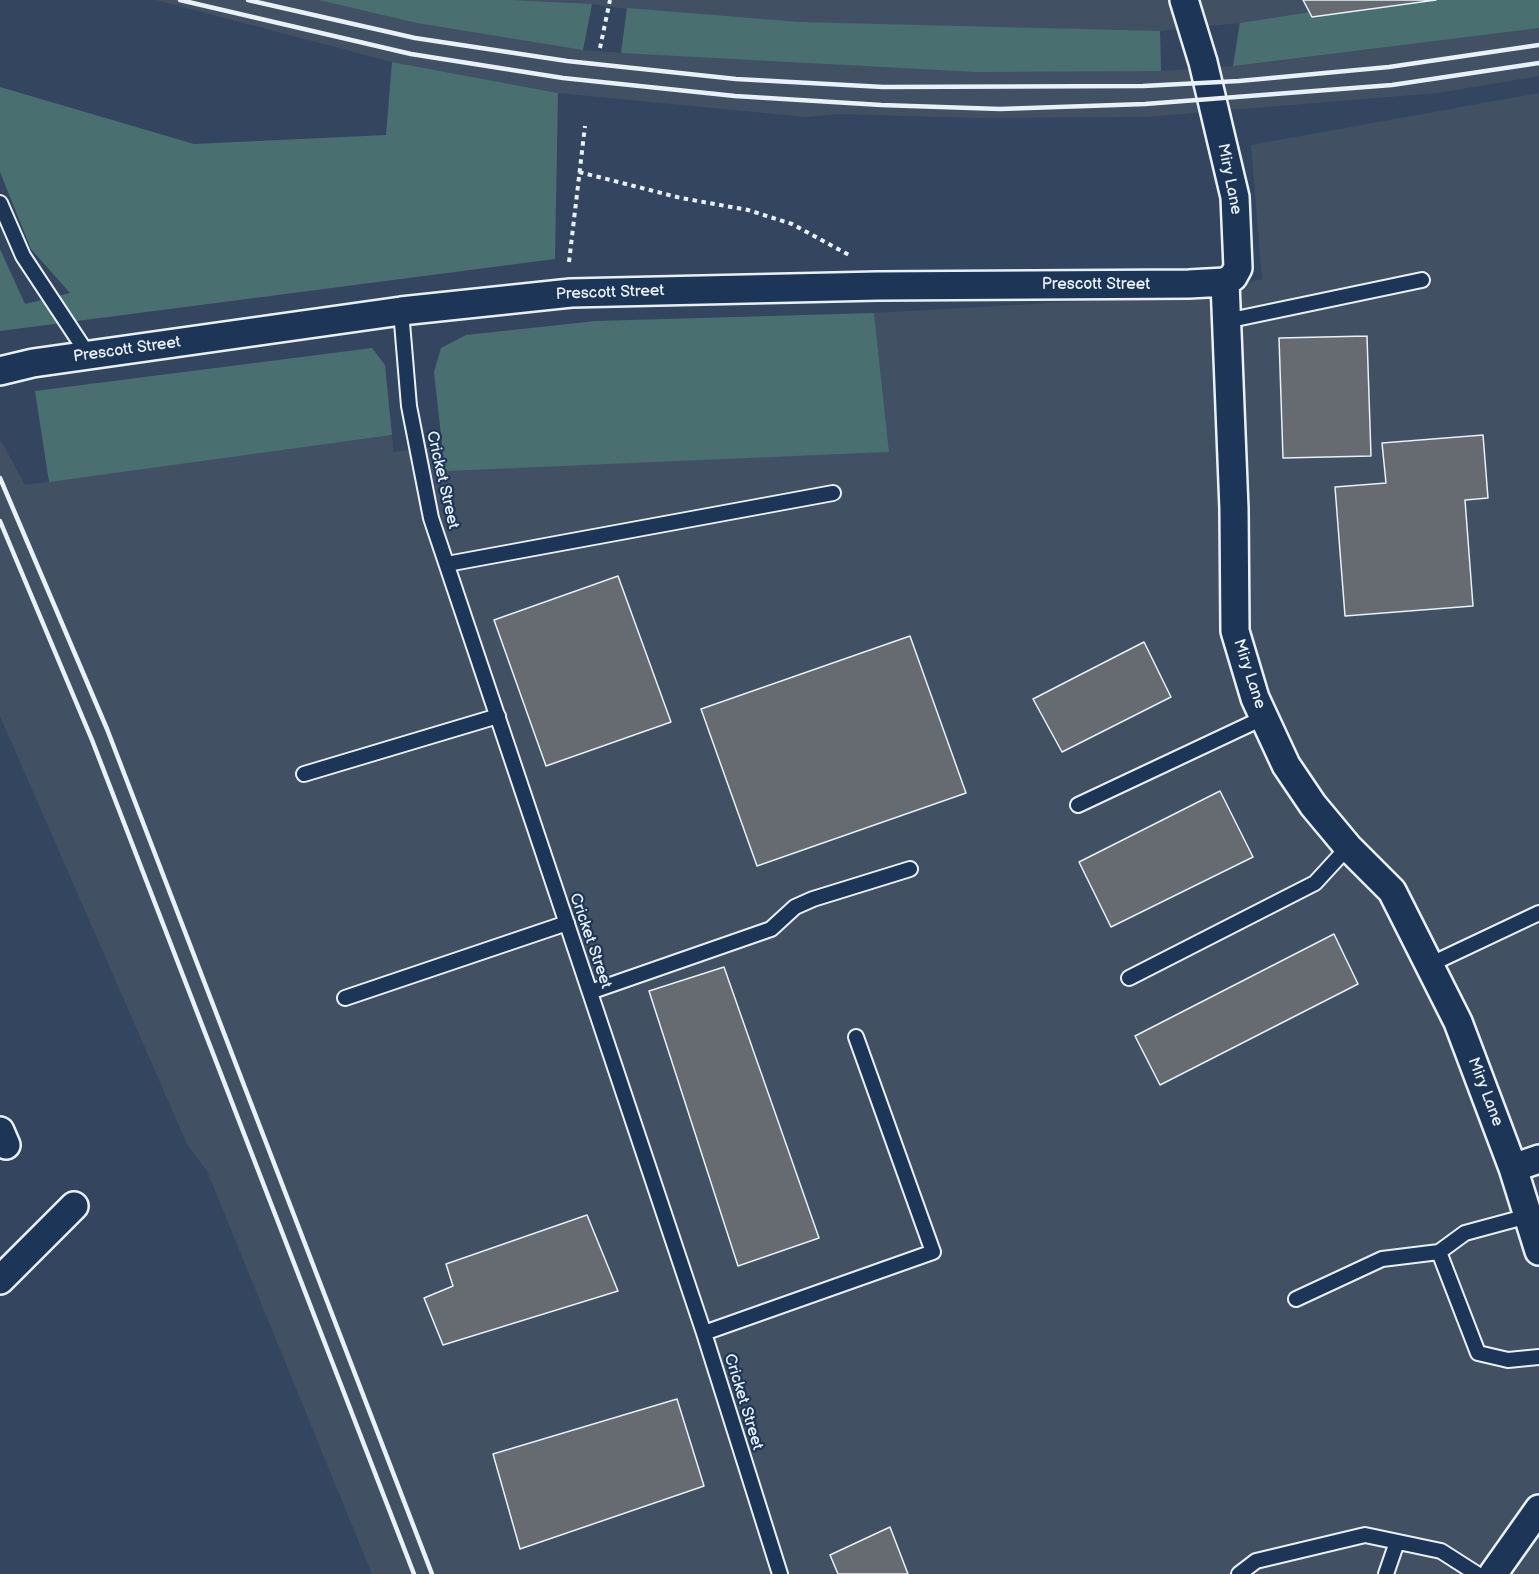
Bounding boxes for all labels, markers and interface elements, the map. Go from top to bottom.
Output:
street label: Miry Lane [1213,142,1245,216]
street label: Prescott Street [1042,275,1150,295]
street label: Prescott Street [555,282,665,304]
street label: Prescott Street [72,333,182,367]
street label: Cricket Street [421,429,463,531]
street label: Miry Lane [1229,637,1269,711]
street label: Cricket Street [565,891,615,991]
street label: Miry Lane [1463,1055,1507,1129]
street label: Cricket Street [719,1352,767,1452]

